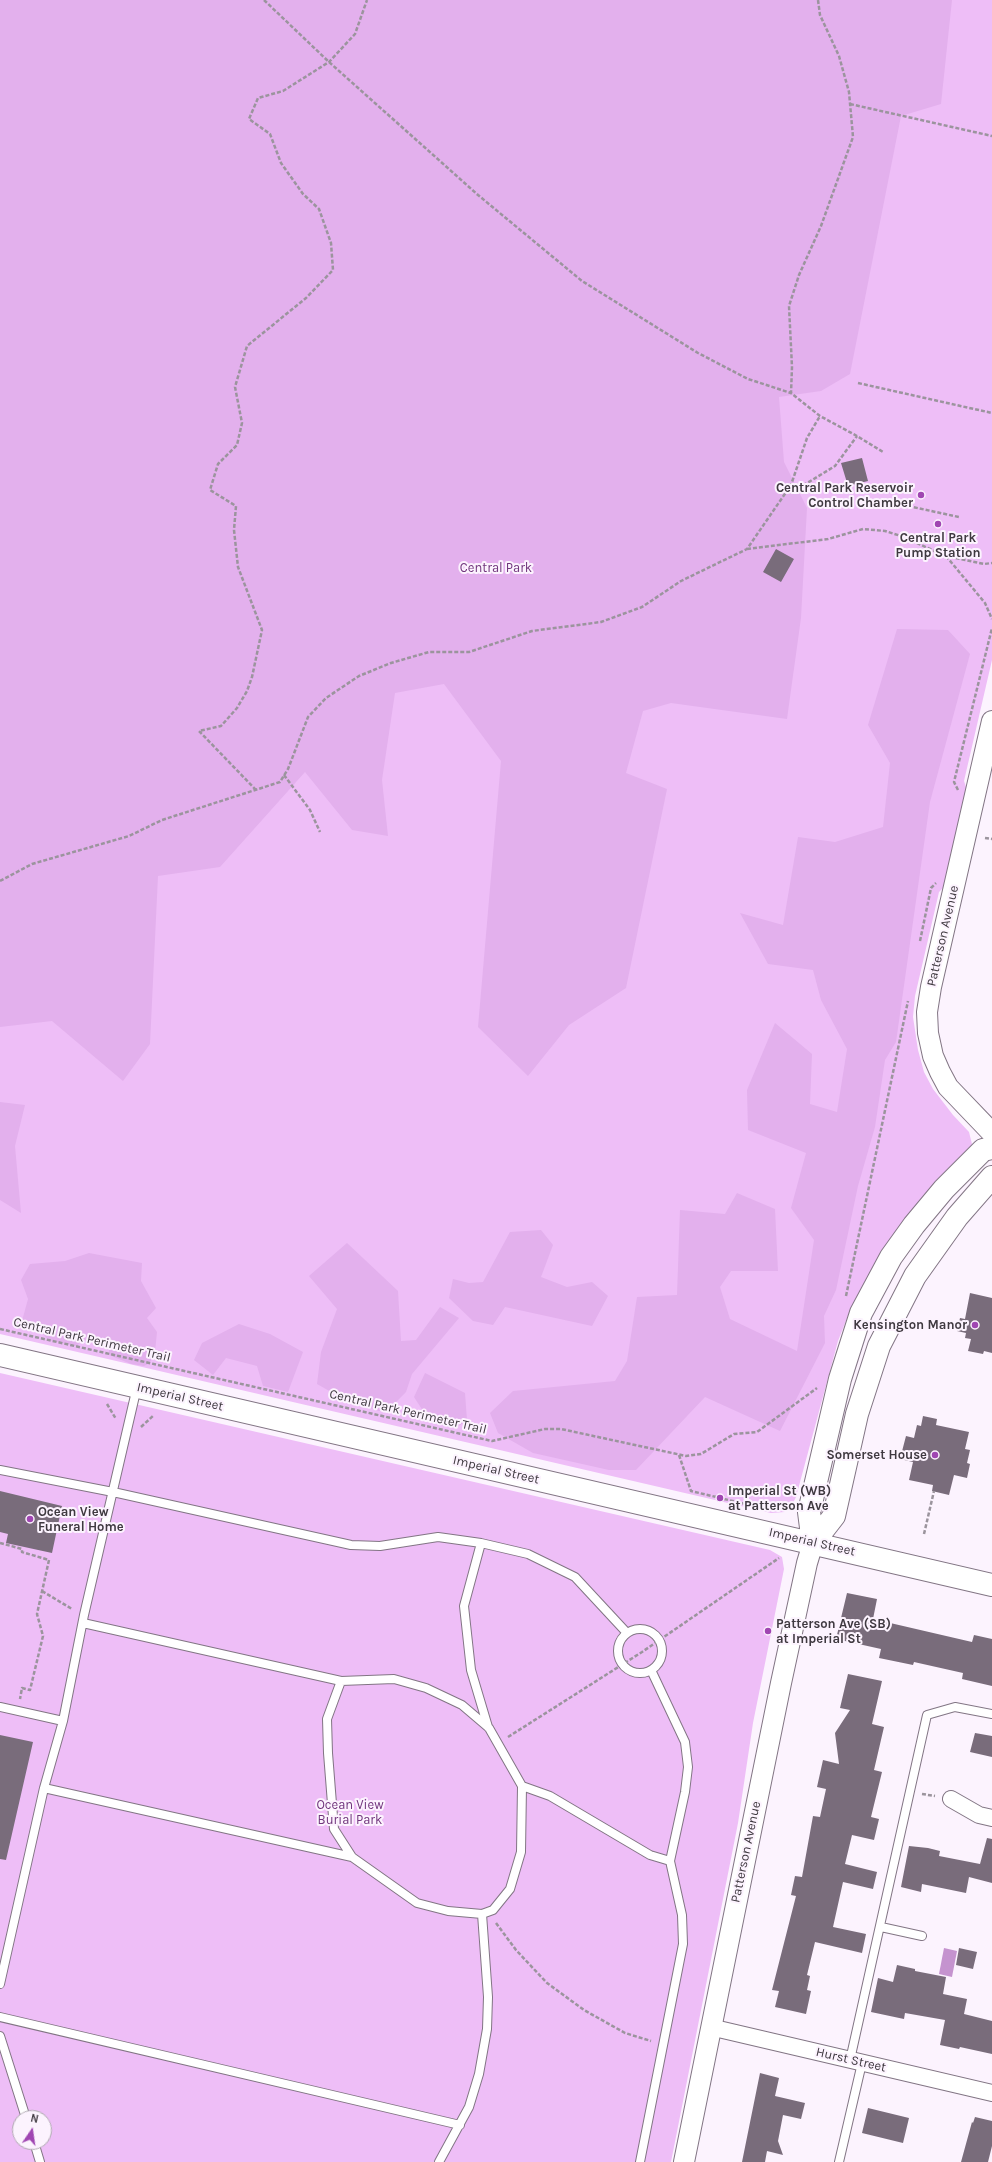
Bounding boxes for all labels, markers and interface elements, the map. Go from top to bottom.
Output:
place label: Central Park Reservoir Control Chamber [776,480,913,511]
marker: Central Park Reservoir Control Chamber [916,490,926,500]
marker: Central Park Pump Station [933,519,943,529]
place label: Central Park Pump Station [895,530,981,561]
park label: Central Park [460,560,532,576]
street label: Patterson Avenue [924,884,962,988]
street label: Central Park Perimeter Trail [12,1314,172,1366]
place label: Kensington Manor [853,1317,967,1333]
marker: Kensington Manor [970,1320,980,1330]
street label: Imperial Street [135,1379,225,1415]
street label: Central Park Perimeter Trail [328,1386,488,1438]
place label: Somerset House [826,1447,927,1463]
marker: Somerset House [930,1450,940,1460]
street label: Imperial Street [451,1452,541,1488]
place label: Imperial St (WB) at Patterson Ave [728,1483,831,1514]
marker: Imperial St (WB) at Patterson Ave [715,1493,725,1503]
place label: Ocean View Funeral Home [38,1504,124,1535]
marker: Ocean View Funeral Home [25,1514,35,1524]
street label: Imperial Street [767,1524,857,1560]
place label: Patterson Ave (SB) at Imperial St [776,1616,891,1647]
marker: Patterson Ave (SB) at Imperial St [763,1626,773,1636]
park label: Ocean View Burial Park [316,1797,384,1828]
street label: Patterson Avenue [728,1800,764,1904]
street label: Hurst Street [814,2044,888,2076]
north arrow [12,2110,52,2150]
text: N [29,2112,40,2126]

